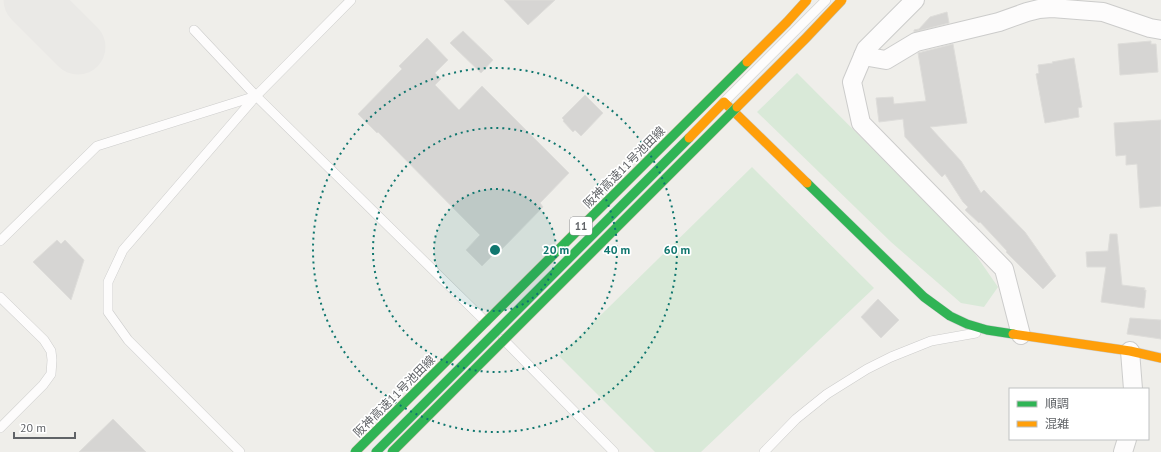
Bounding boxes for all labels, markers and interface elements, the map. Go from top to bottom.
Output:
street label: 阪神高速11号池田線 [580,123,668,211]
road number: 11 [570,217,592,235]
text: 20 m [543,242,569,257]
text: 40 m [604,242,630,257]
text: 60 m [664,242,690,257]
centre of rings [488,243,502,257]
street label: 阪神高速11号池田線 [350,352,438,440]
legend [1009,388,1149,440]
text: 順調 [1045,396,1069,411]
scale bar [14,414,75,440]
text: 混雑 [1045,416,1069,431]
text: 20 m [20,420,46,435]

